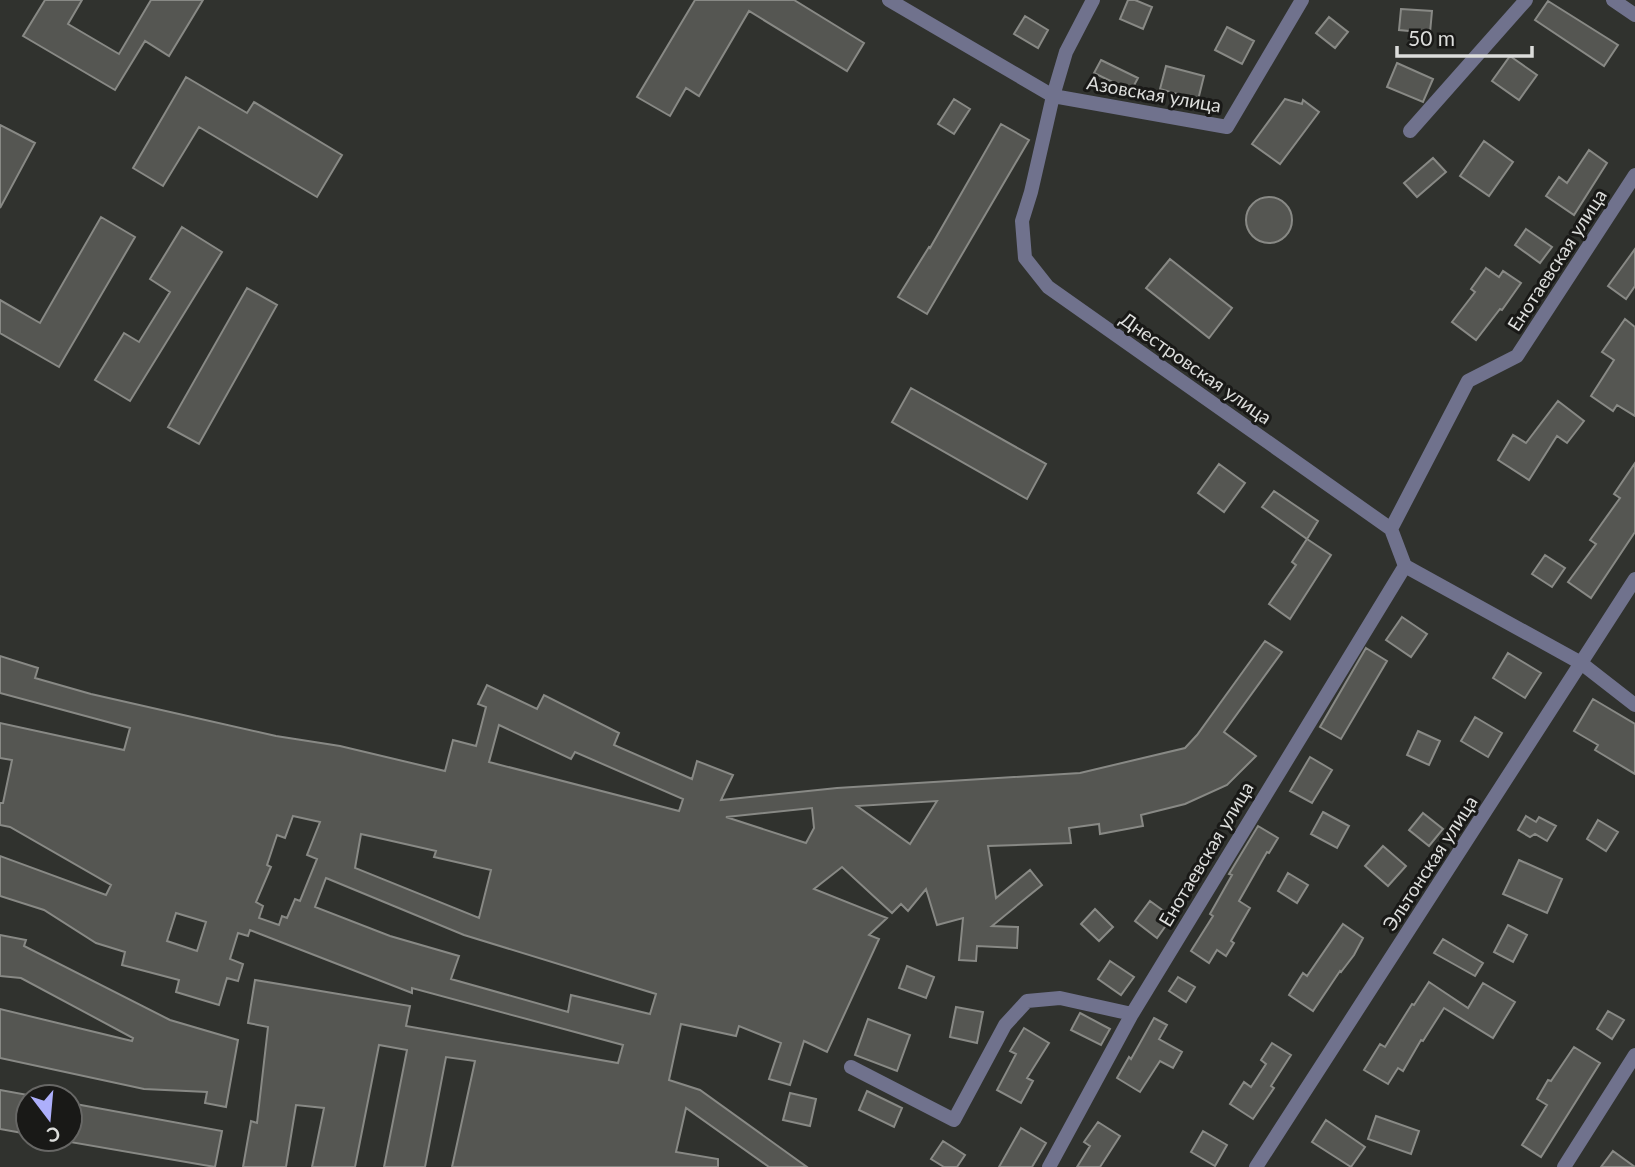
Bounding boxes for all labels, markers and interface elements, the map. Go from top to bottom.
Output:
scale bar [1397,14,1532,58]
text: 50 m [1408,25,1455,50]
street label: Азовская улица [1085,70,1223,117]
street label: Енотаевская улица [1502,184,1611,335]
street label: Днестровская улица [1116,307,1276,428]
street label: Енотаевская улица [1153,777,1258,930]
street label: Эльтонская улица [1377,791,1482,934]
north arrow [14,1083,84,1153]
text: С [44,1122,63,1148]

